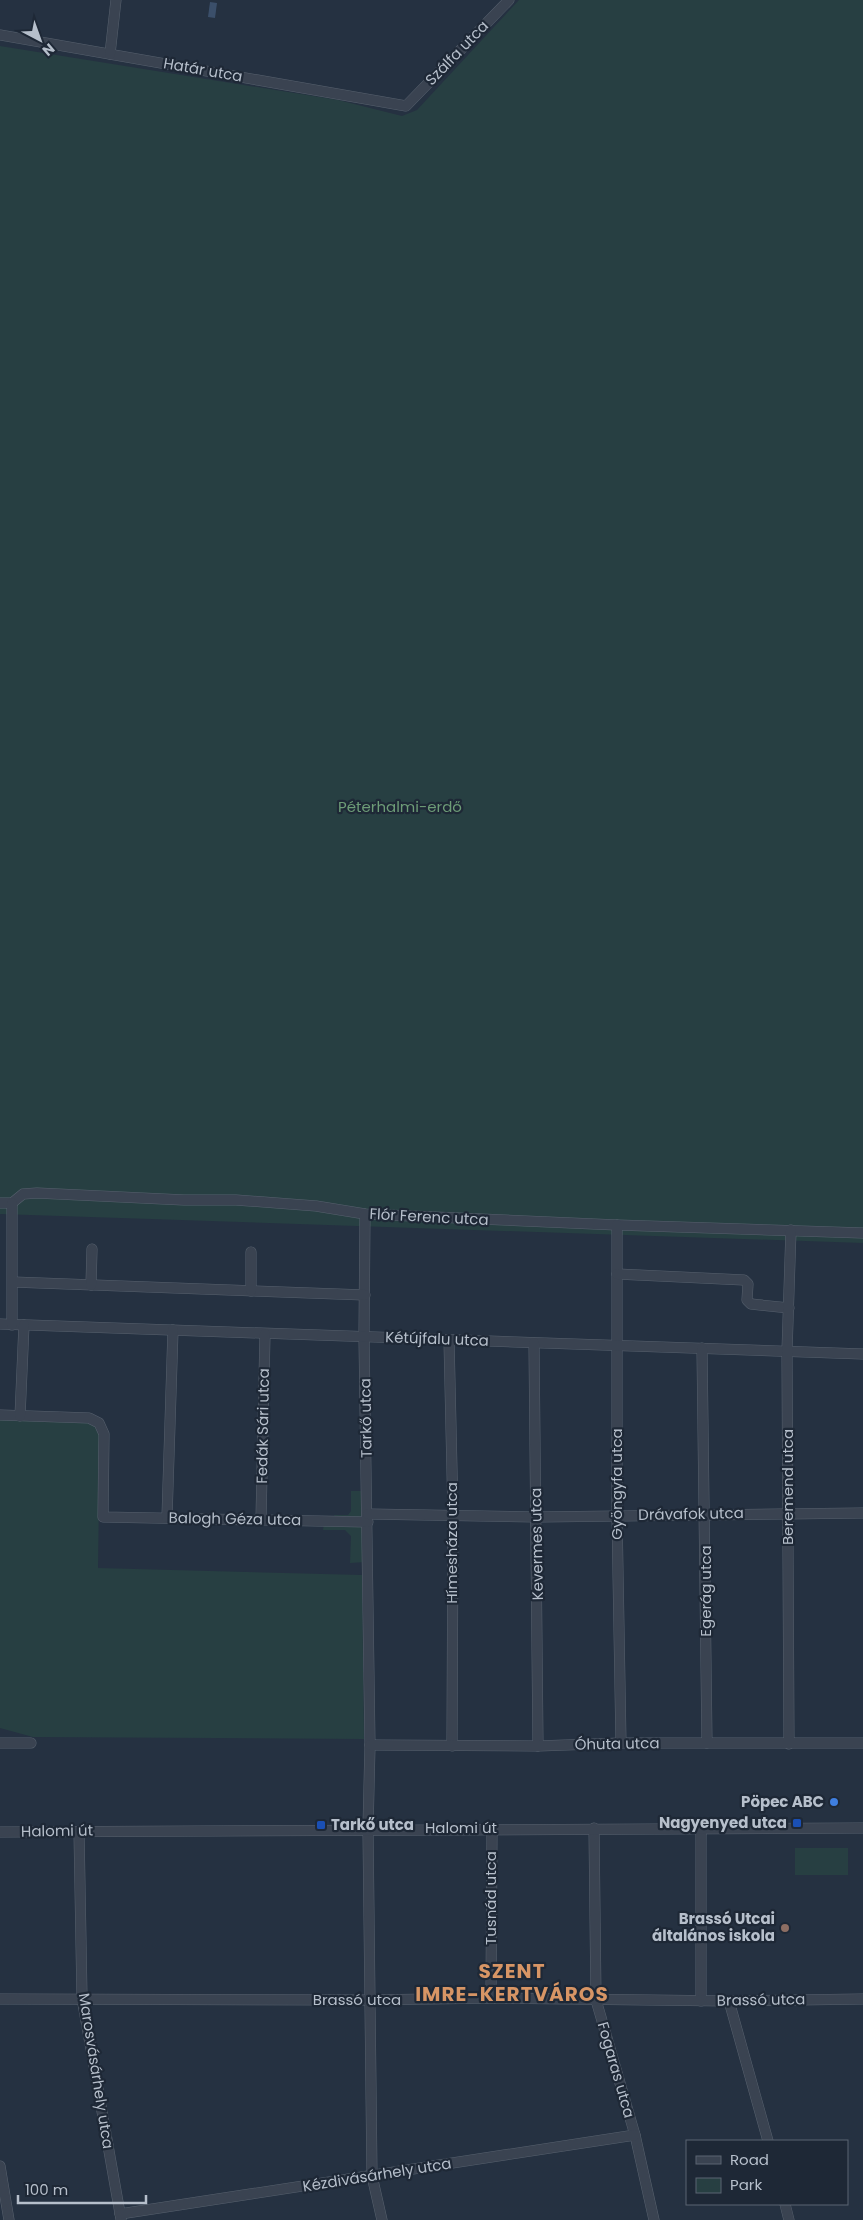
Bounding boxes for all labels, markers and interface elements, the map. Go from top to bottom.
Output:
north arrow [15,15,65,65]
street label: Szálfa utca [420,16,493,90]
text: N [38,39,59,61]
street label: Határ utca [162,52,244,87]
park label: Péterhalmi-erdő [338,796,462,817]
street label: Flór Ferenc utca [369,1203,489,1230]
street label: Kétújfalu utca [385,1326,489,1351]
street label: Fedák Sári utca [251,1368,274,1484]
street label: Tarkő utca [354,1378,377,1458]
street label: Gyöngyfa utca [606,1428,627,1540]
street label: Beremend utca [777,1429,798,1545]
street label: Hímesháza utca [441,1482,462,1604]
street label: Kevermes utca [525,1488,548,1600]
street label: Drávafok utca [638,1502,744,1525]
street label: Balogh Géza utca [169,1507,301,1530]
street label: Egerág utca [695,1545,716,1637]
street label: Óhuta utca [574,1732,660,1755]
place label: Pöpec ABC [741,1791,824,1812]
marker: Pöpec ABC [828,1796,840,1808]
place label: Nagyenyed utca [659,1812,787,1833]
place label: Tarkő utca [331,1814,414,1835]
street label: Halomi út [425,1817,497,1838]
marker: Nagyenyed utca [791,1817,803,1829]
street label: Halomi út [21,1819,93,1842]
marker: Tarkő utca [315,1819,327,1831]
street label: Tusnád utca [480,1851,501,1945]
place label: Brassó Utcai általános iskola [652,1908,775,1946]
marker: Brassó Utcai általános iskola [779,1922,791,1934]
district label: SZENT IMRE-KERTVÁROS [415,1957,609,2008]
street label: Brassó utca [717,1988,805,2011]
street label: Brassó utca [313,1989,401,2010]
street label: Marosvásárhely utca [74,1991,119,2150]
street label: Fogaras utca [593,2019,640,2120]
legend [686,2140,848,2205]
text: Road [730,2149,769,2170]
street label: Kézdivásárhely utca [301,2152,453,2197]
scale bar [18,2172,145,2204]
text: Park [730,2174,762,2195]
text: 100 m [25,2179,68,2200]

